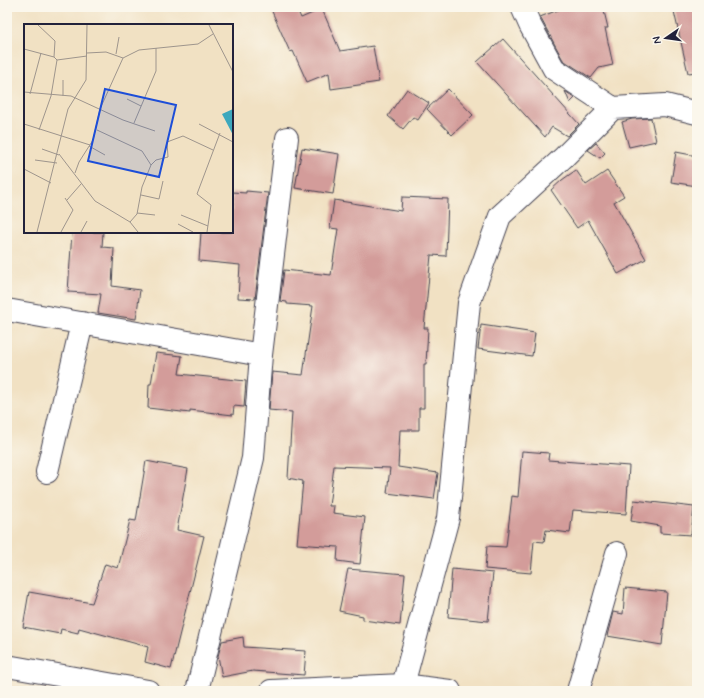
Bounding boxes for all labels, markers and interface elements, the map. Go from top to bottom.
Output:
north arrow [646,18,686,58]
inset map [24,24,233,233]
text: N [650,35,665,45]

